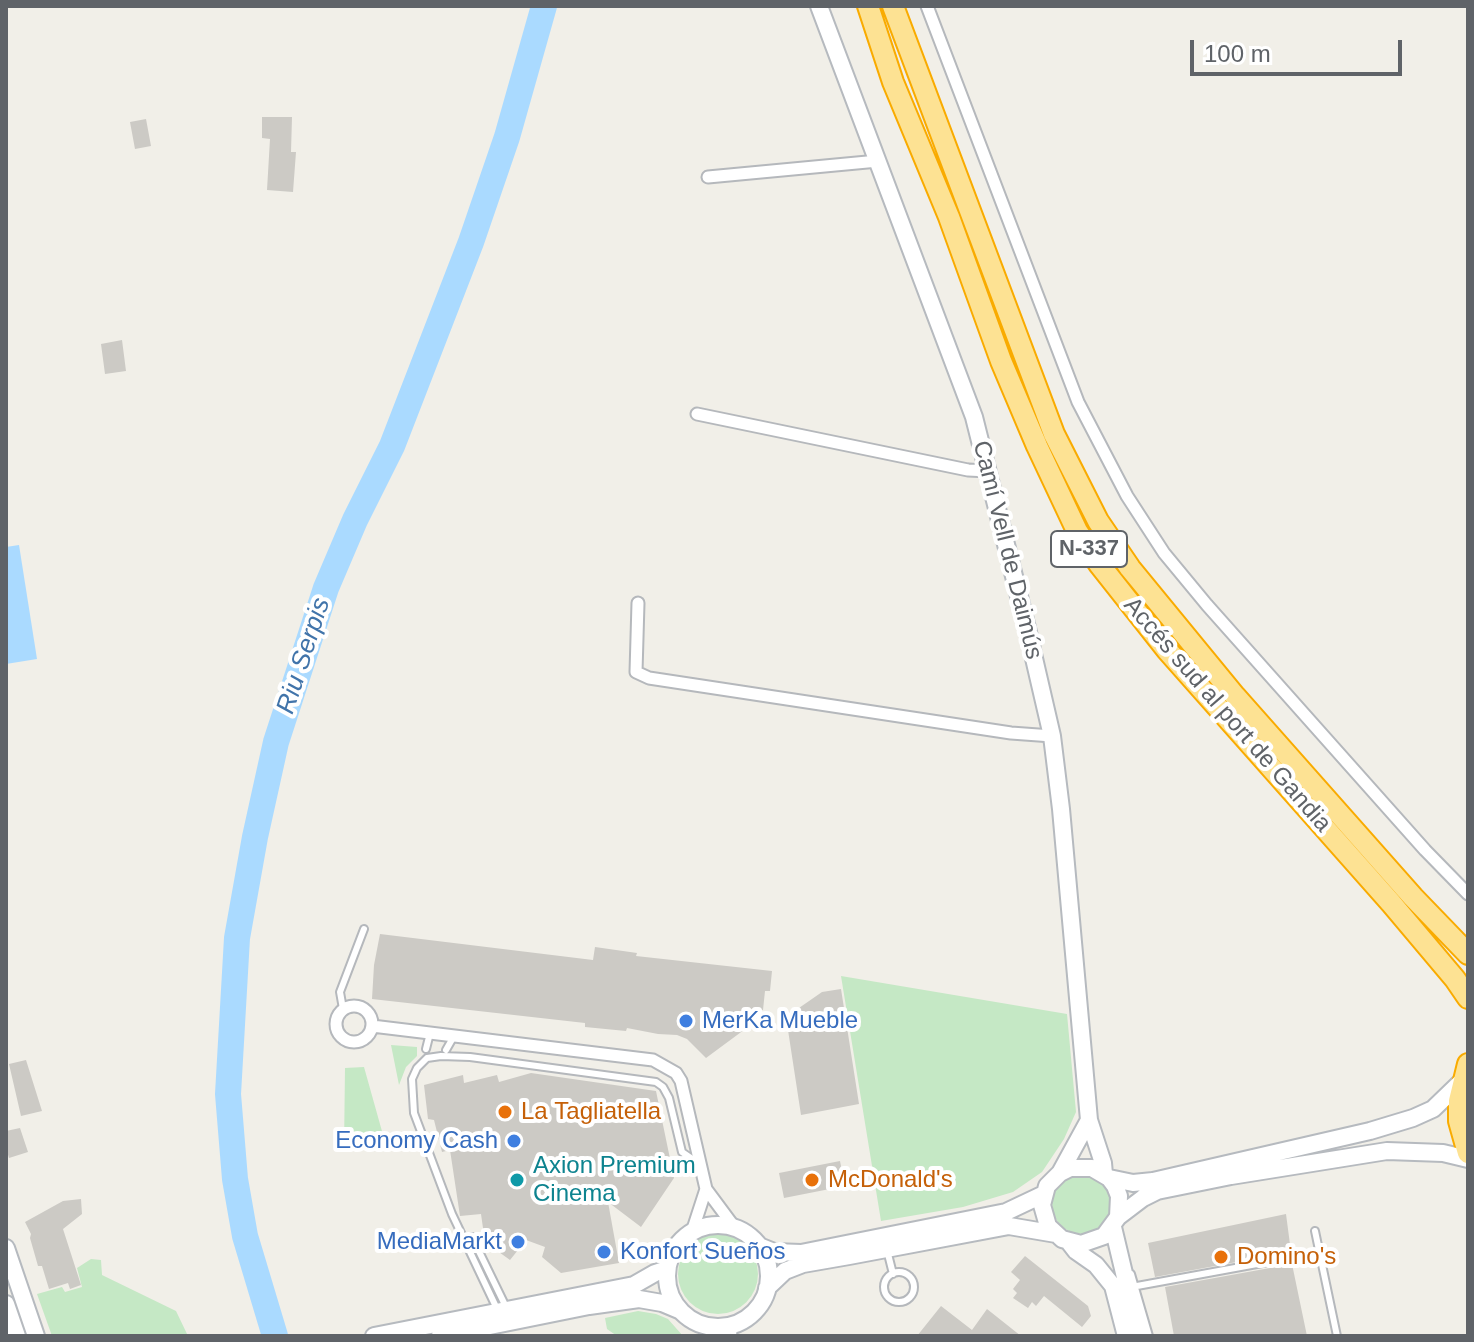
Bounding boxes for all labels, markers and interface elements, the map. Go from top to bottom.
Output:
scale bar [1194,24,1406,74]
text: 100 m [1204,40,1271,67]
street label: Camí Vell de Daimús [966,438,1048,662]
road number: N-337 [1051,531,1127,567]
street label: Accés sud al port de Gandia [1117,592,1337,838]
water label: Riu Serpis [271,594,337,718]
place label: MerKa Mueble [702,1007,858,1035]
marker: MerKa Mueble [677,1012,695,1030]
place label: La Tagliatella [521,1098,661,1126]
marker: La Tagliatella [496,1103,514,1121]
place label: Economy Cash [335,1127,498,1155]
marker: Economy Cash [505,1132,523,1150]
place label: Axion Premium Cinema [533,1152,696,1208]
place label: McDonald's [828,1166,953,1194]
marker: Axion Premium Cinema [508,1171,526,1189]
marker: McDonald's [803,1171,821,1189]
place label: MediaMarkt [377,1228,502,1256]
marker: MediaMarkt [509,1233,527,1251]
place label: Konfort Sueños [620,1238,785,1266]
marker: Konfort Sueños [595,1243,613,1261]
place label: Domino's [1237,1243,1336,1271]
marker: Domino's [1212,1248,1230,1266]

